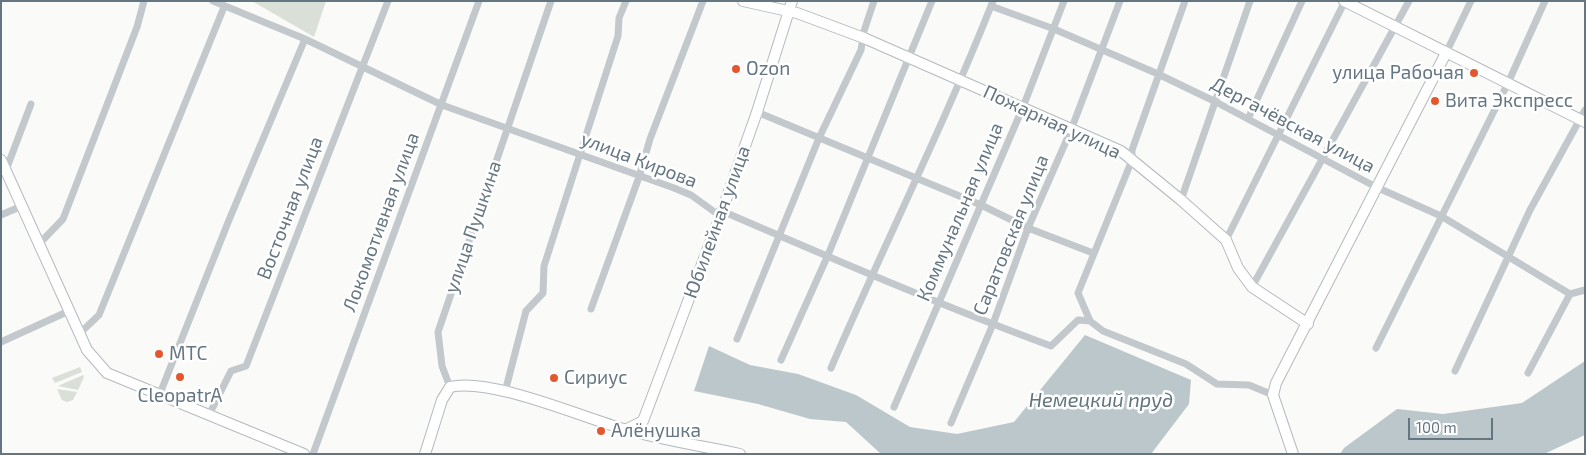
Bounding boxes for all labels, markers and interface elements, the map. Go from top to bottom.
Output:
place label: Ozon [746,58,790,80]
place label: улица Рабочая [1332,62,1464,84]
marker: Ozon [730,63,742,75]
marker: улица Рабочая [1468,67,1480,79]
street label: Дергачёвская улица [1207,72,1379,178]
street label: Пожарная улица [980,80,1124,164]
place label: Вита Экспресс [1445,90,1573,112]
marker: Вита Экспресс [1429,95,1441,107]
street label: Коммунальная улица [912,119,1008,305]
street label: улица Кирова [578,127,700,193]
street label: Локомотивная улица [338,129,424,315]
street label: Восточная улица [252,133,328,283]
street label: Юбилейная улица [679,142,755,302]
street label: Саратовская улица [968,151,1054,319]
street label: улица Пушкина [440,158,506,296]
place label: МТС [169,343,207,365]
marker: МТС [153,348,165,360]
place label: Сириус [564,367,628,389]
marker: CleopatrA [174,371,186,383]
marker: Сириус [548,372,560,384]
place label: CleopatrA [138,385,222,407]
water label: Немецкий пруд [1029,388,1173,412]
scale bar [1411,408,1496,440]
text: 100 m [1416,418,1457,436]
place label: Алёнушка [611,420,701,442]
marker: Алёнушка [595,425,607,437]

